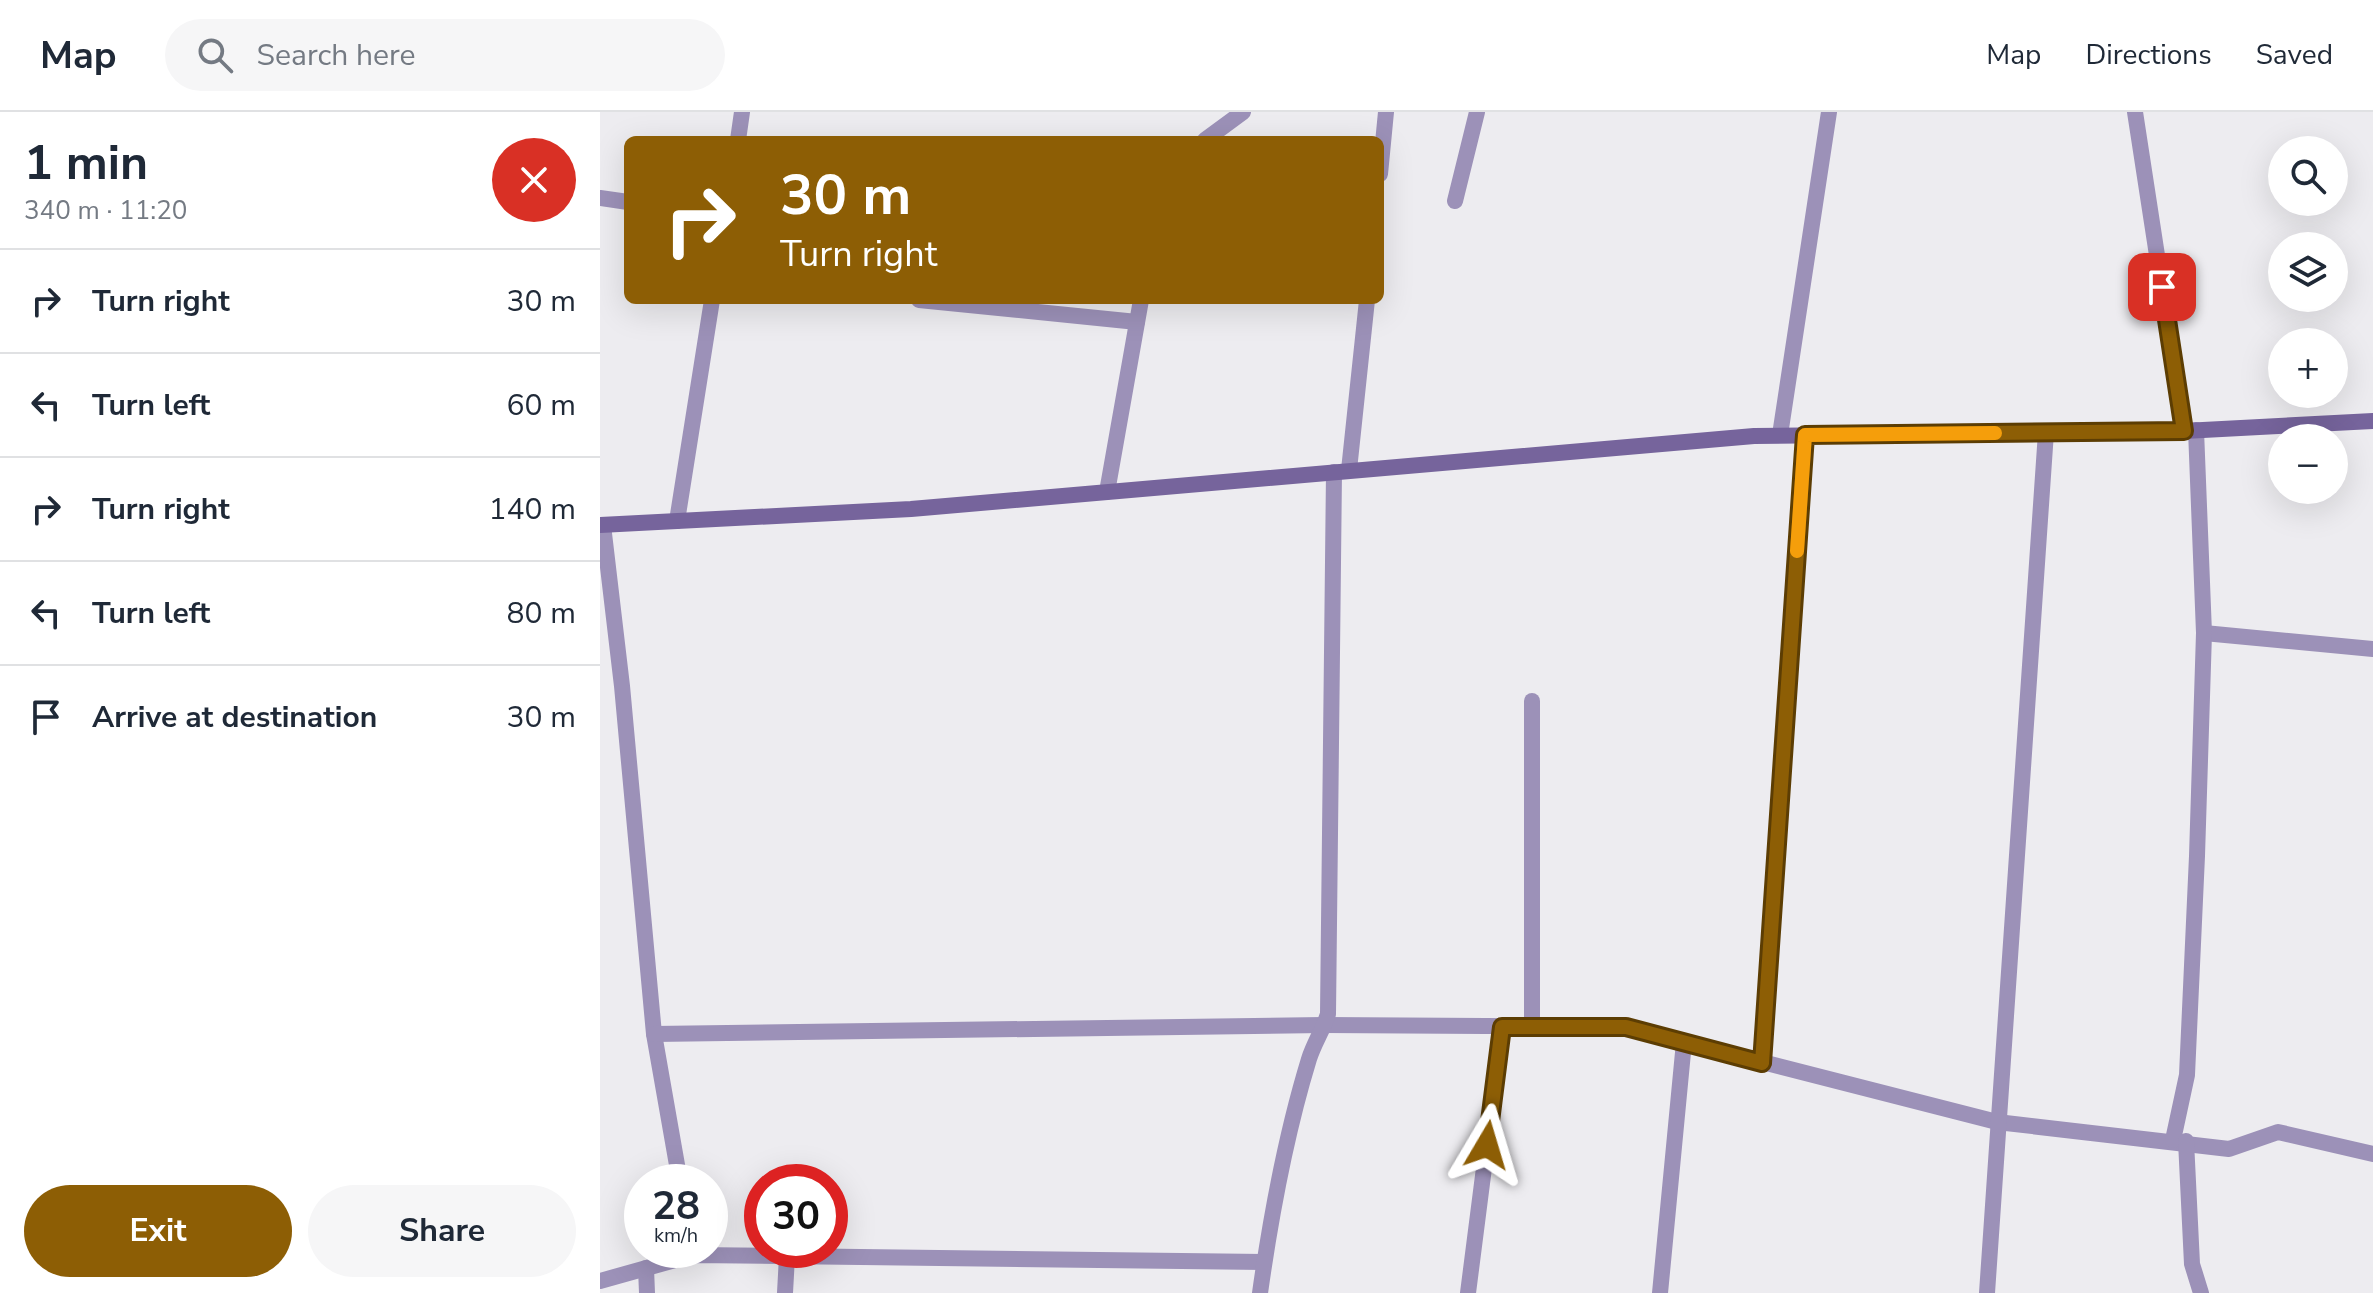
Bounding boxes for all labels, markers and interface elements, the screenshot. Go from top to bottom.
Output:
search box [165,19,725,91]
text: Map [40,30,117,81]
icon: search [193,33,237,77]
text: Search here [257,35,416,76]
text: Map [1986,36,2041,74]
text: Directions [2085,36,2212,74]
text: Saved [2256,36,2333,74]
text: 1 min [24,130,148,196]
map controls [2268,136,2348,504]
button: search [2268,136,2348,216]
button: close [492,138,576,222]
text: 30 m [780,157,911,234]
icon: right [648,168,752,272]
text: 340 m · 11:20 [24,193,187,228]
text: Turn right [780,230,937,279]
button: layers [2268,232,2348,312]
pin [2128,253,2196,321]
icon: arrive [2140,265,2184,309]
icon: right [24,279,68,323]
text: Turn right [92,281,230,322]
text: 30 m [507,281,576,322]
button: + [2268,328,2348,408]
icon: left [24,383,68,427]
text: Turn left [92,385,210,426]
text: 60 m [507,385,576,426]
button: − [2268,424,2348,504]
icon: right [24,487,68,531]
text: Turn right [92,489,230,530]
text: 140 m [489,489,576,530]
icon: left [24,591,68,635]
text: Turn left [92,593,210,634]
text: 80 m [507,593,576,634]
icon: arrive [24,695,68,739]
text: Arrive at destination [92,697,377,738]
text: 30 m [507,697,576,738]
position arrow [1445,1103,1529,1187]
speed limit sign: 30 [744,1164,848,1268]
text: 28 [652,1179,700,1233]
button: Exit [24,1185,292,1277]
button: Share [308,1185,576,1277]
text: km/h [654,1222,698,1249]

